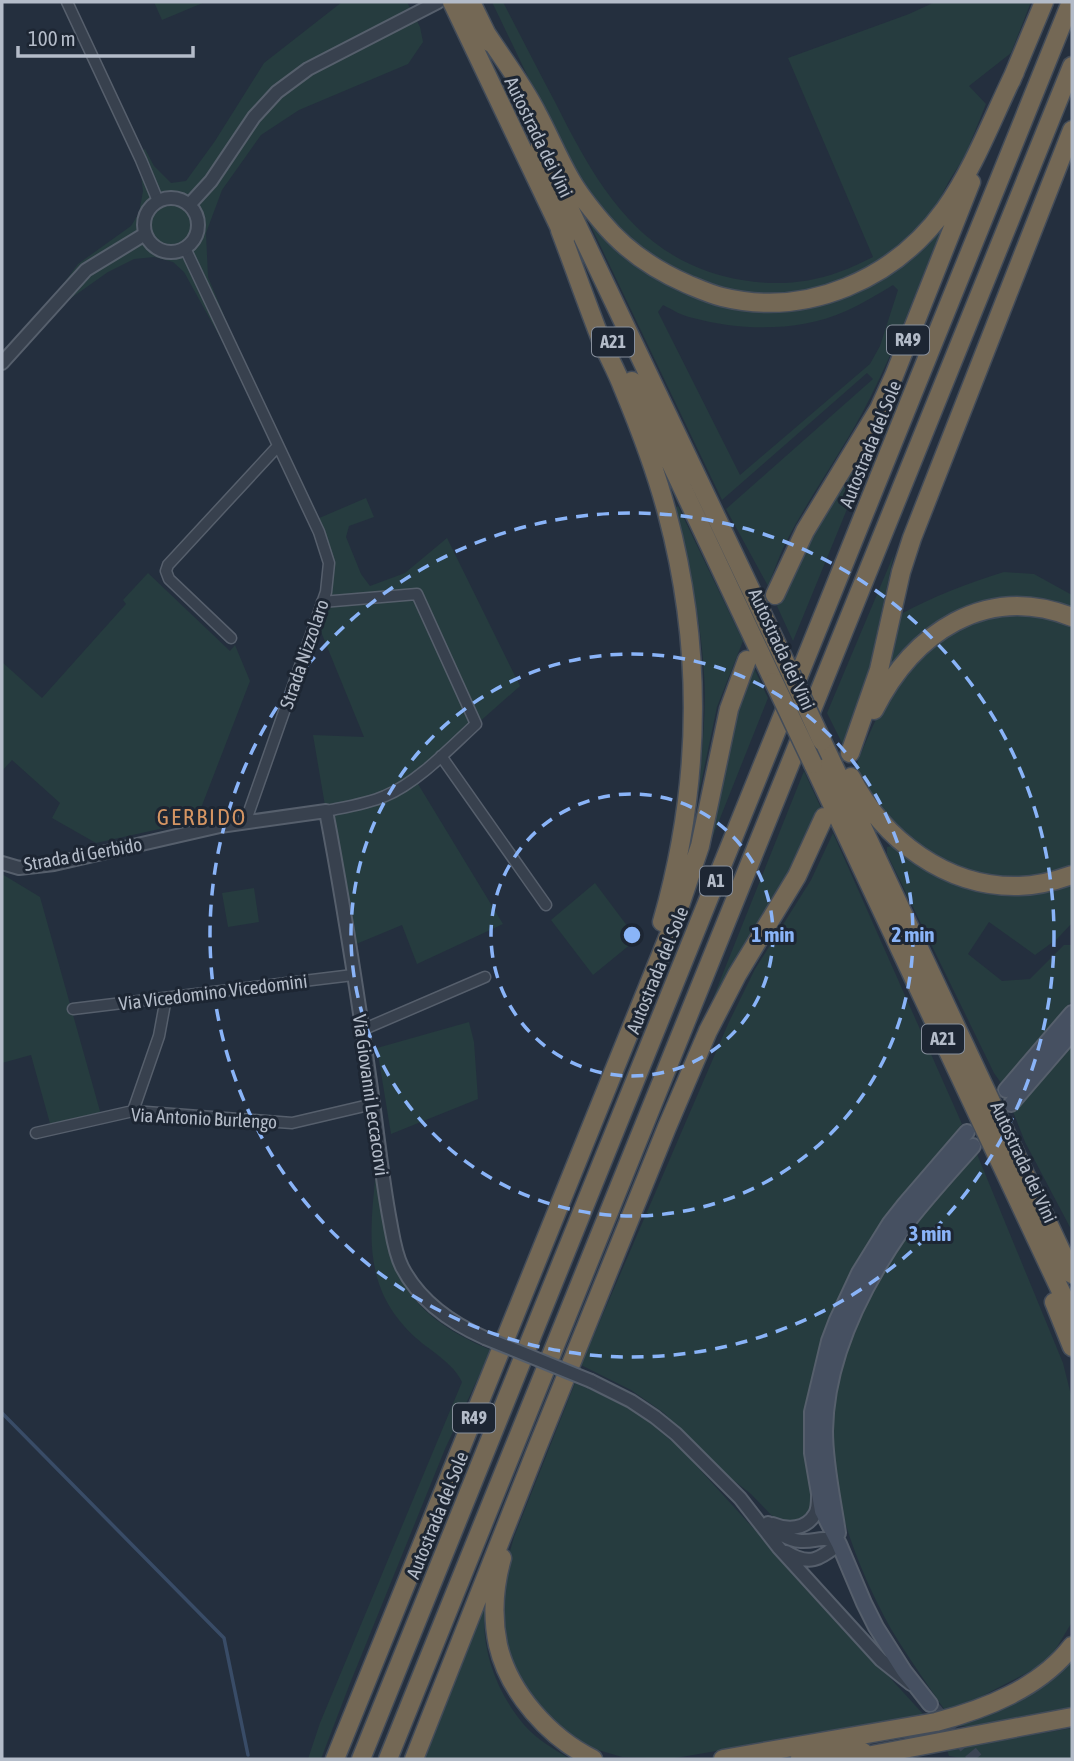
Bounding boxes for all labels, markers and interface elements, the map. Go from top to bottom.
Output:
scale bar [18,14,192,58]
text: 100 m [28,26,76,50]
street label: Autostrada dei Vini [500,73,578,201]
road number: R49 [887,326,929,354]
road number: A21 [592,328,634,356]
street label: Autostrada del Sole [835,377,905,511]
street label: Autostrada dei Vini [744,585,820,713]
street label: Strada Nizzolaro [275,596,333,712]
district label: GERBIDO [157,804,247,830]
street label: Strada di Gerbido [22,833,144,875]
road number: A1 [700,866,732,896]
street label: Autostrada del Sole [622,903,692,1037]
text: 1 min [752,922,794,946]
text: 2 min [892,922,934,946]
centre of rings [620,923,644,947]
street label: Via Vicedomino Vicedomini [117,970,309,1014]
street label: Via Giovanni Leccacorvi [349,1013,393,1177]
road number: A21 [922,1024,964,1054]
street label: Autostrada dei Vini [986,1098,1062,1226]
street label: Via Antonio Burlengo [130,1103,278,1133]
text: 3 min [909,1221,951,1245]
road number: R49 [453,1404,495,1433]
street label: Autostrada del Sole [402,1448,472,1582]

